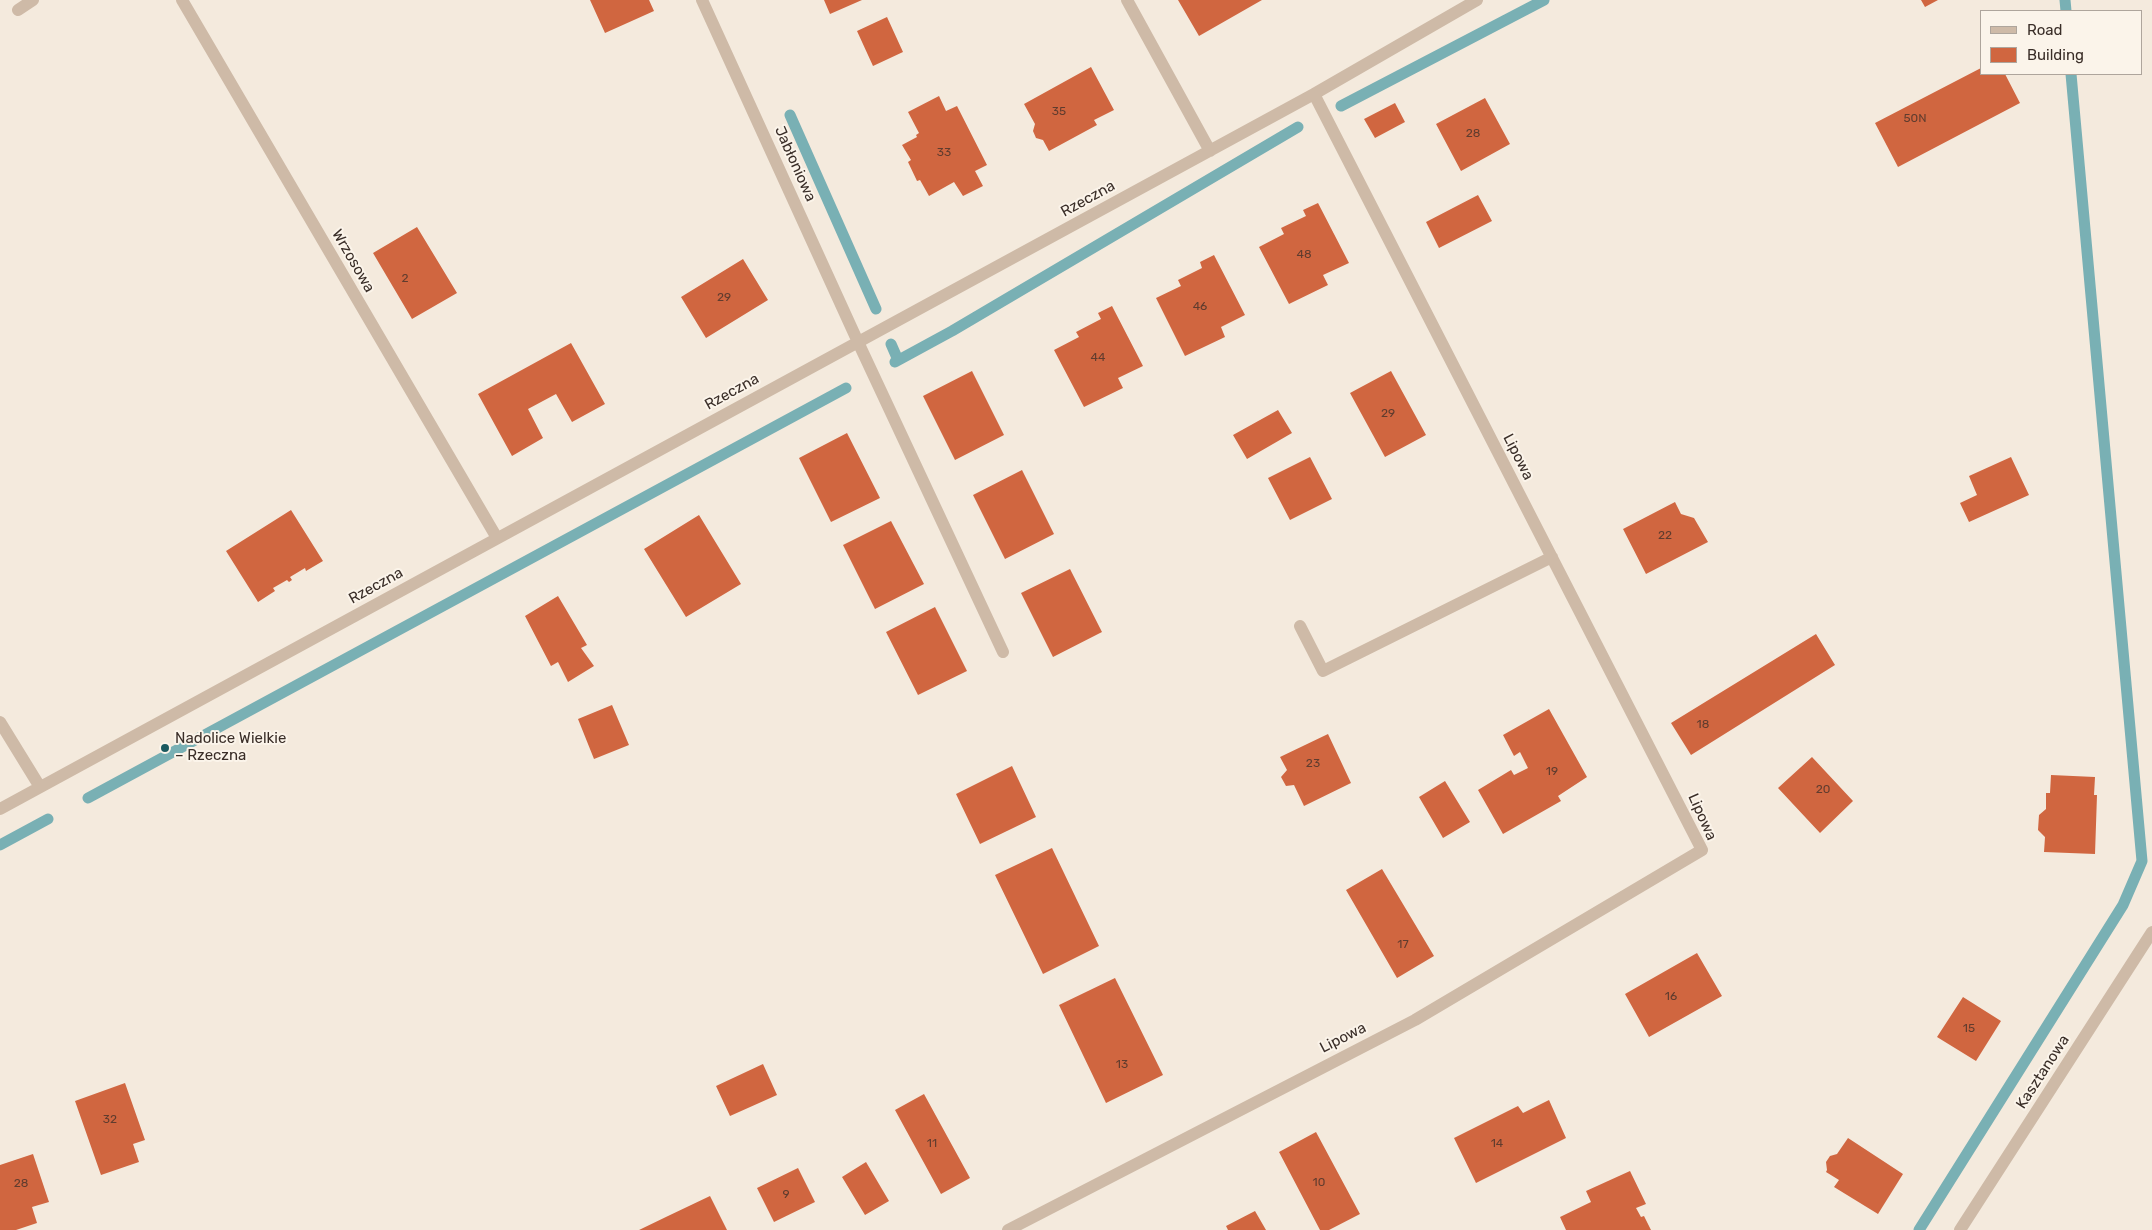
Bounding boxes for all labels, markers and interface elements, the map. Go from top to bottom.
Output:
legend [1980,10,2142,75]
text: Road [2027,21,2063,39]
text: Building [2027,46,2084,64]
house number: 35 [1052,105,1066,119]
house number: 50N [1903,112,1927,126]
street label: Jabłoniowa [770,124,820,204]
house number: 28 [1466,127,1480,141]
house number: 33 [937,146,951,160]
street label: Rzeczna [1058,177,1118,221]
street label: Wrzosowa [328,226,378,296]
house number: 48 [1296,248,1312,262]
house number: 2 [401,272,409,286]
house number: 29 [717,291,731,305]
house number: 46 [1193,300,1207,314]
house number: 44 [1091,351,1105,365]
street label: Rzeczna [702,370,762,414]
house number: 29 [1381,407,1395,421]
street label: Lipowa [1499,431,1537,483]
house number: 22 [1658,529,1672,543]
street label: Rzeczna [346,564,406,608]
house number: 18 [1697,718,1709,732]
place label: Nadolice Wielkie – Rzeczna [175,730,286,765]
marker: Nadolice Wielkie – Rzeczna [159,742,171,754]
house number: 23 [1306,757,1320,771]
house number: 19 [1546,765,1558,779]
house number: 20 [1816,783,1830,797]
street label: Lipowa [1684,791,1720,843]
house number: 17 [1397,938,1409,952]
house number: 16 [1665,990,1677,1004]
street label: Lipowa [1317,1019,1369,1057]
house number: 15 [1963,1022,1975,1036]
street label: Kasztanowa [2013,1032,2073,1112]
house number: 13 [1116,1058,1128,1072]
house number: 32 [103,1113,117,1127]
house number: 11 [927,1137,937,1151]
house number: 14 [1491,1137,1503,1151]
house number: 10 [1313,1176,1325,1190]
house number: 28 [14,1177,28,1191]
house number: 9 [782,1188,790,1202]

